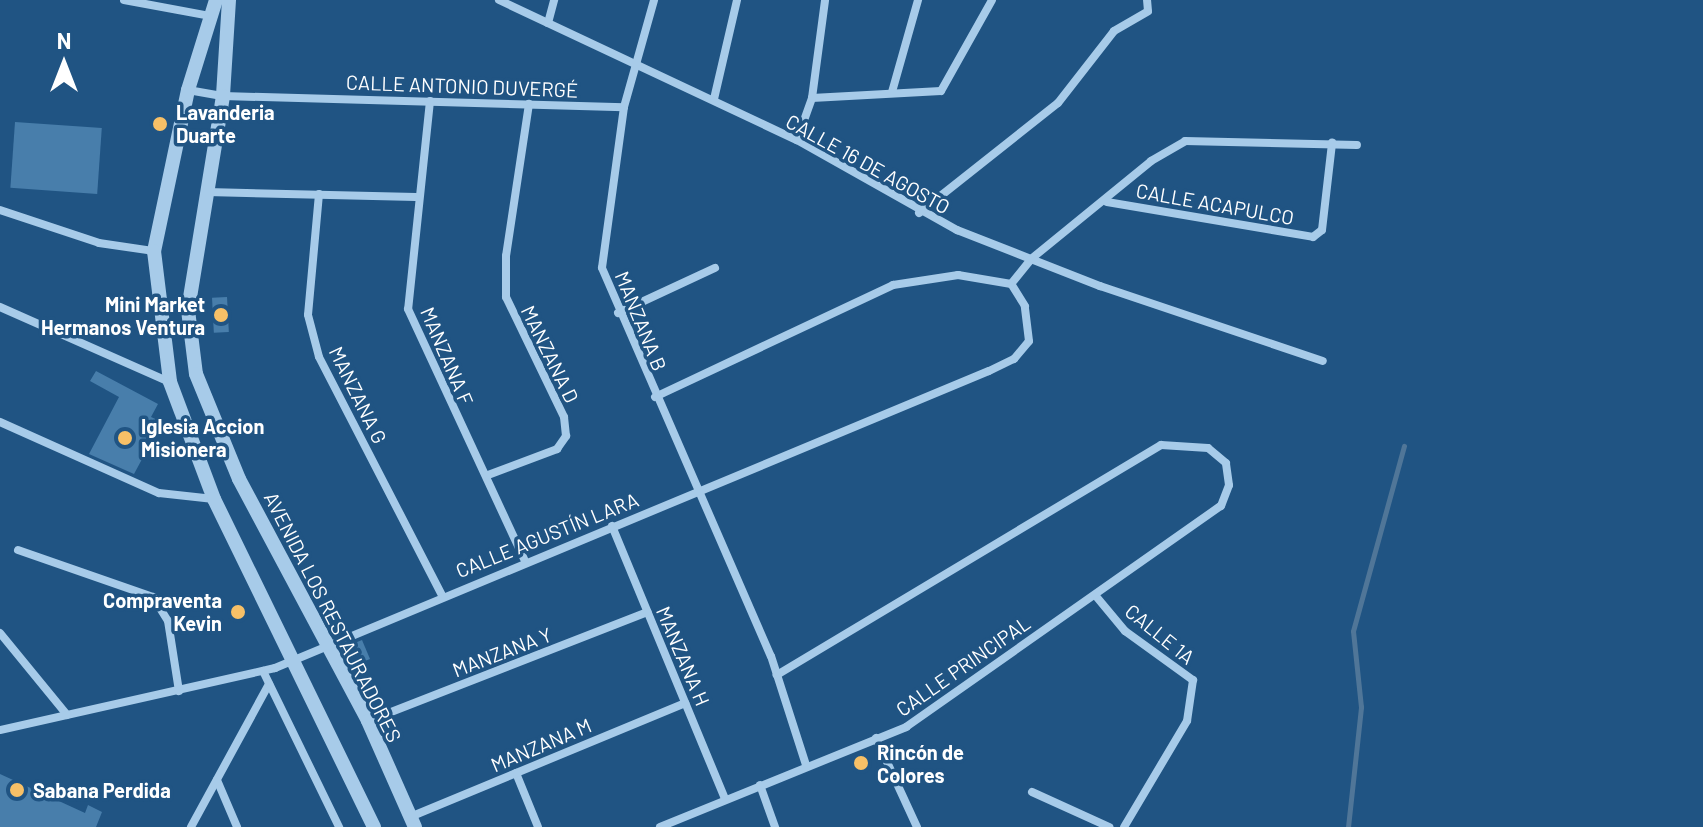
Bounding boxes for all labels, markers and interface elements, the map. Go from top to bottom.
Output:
north arrow [24,24,104,104]
text: N [57,27,71,53]
street label: CALLE ANTONIO DUVERGÉ [346,70,578,102]
place label: Lavanderia Duarte [176,100,275,147]
street label: CALLE 16 DE AGOSTO [782,109,954,219]
marker: Lavanderia Duarte [151,115,169,133]
street label: CALLE ACAPULCO [1134,178,1296,230]
street label: MANZANA B [610,268,672,374]
place label: Mini Market Hermanos Ventura [41,292,205,339]
street label: MANZANA D [516,302,584,406]
street label: MANZANA F [416,303,478,409]
marker: Mini Market Hermanos Ventura [212,306,230,324]
street label: MANZANA G [324,343,392,447]
place label: Iglesia Accion Misionera [141,414,264,461]
marker: Iglesia Accion Misionera [116,429,134,447]
street label: CALLE AGUSTÍN LARA [452,487,642,583]
street label: AVENIDA LOS RESTAURADORES [259,488,407,746]
place label: Compraventa Kevin [103,588,222,635]
street label: CALLE 1A [1120,599,1200,669]
marker: Compraventa Kevin [229,603,247,621]
street label: MANZANA H [651,603,715,709]
street label: CALLE PRINCIPAL [891,611,1035,721]
street label: MANZANA Y [449,622,555,682]
street label: MANZANA M [487,713,595,777]
place label: Rincón de Colores [877,740,964,787]
marker: Rincón de Colores [852,754,870,772]
place label: Sabana Perdida [33,778,171,802]
marker: Sabana Perdida [8,781,26,799]

